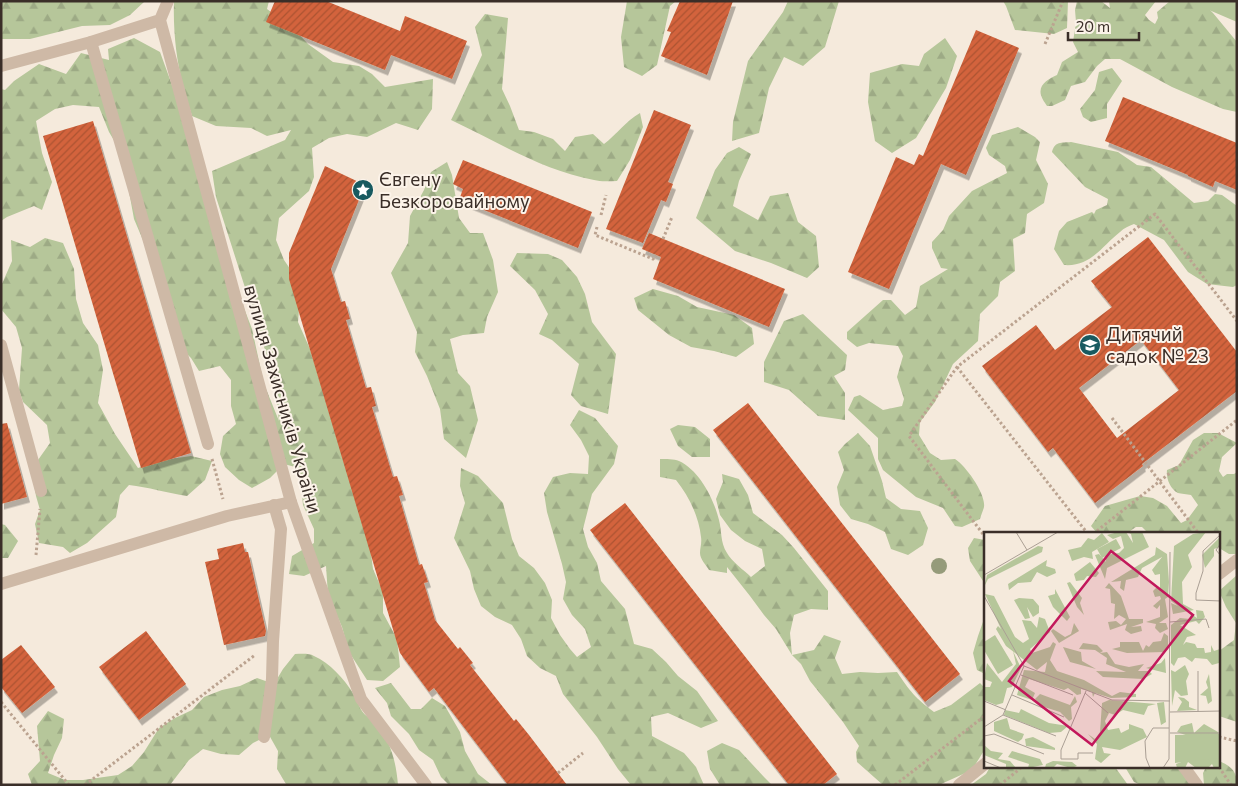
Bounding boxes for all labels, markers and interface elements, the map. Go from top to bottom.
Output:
scale bar [1068,10,1139,42]
text: 20 m [1076,17,1110,35]
place label: Євгену Безкоровайному [379,167,530,212]
place icon: Євгену Безкоровайному [351,178,375,202]
street label: вулиця Захисників України [240,282,327,516]
place label: Дитячий садок № 23 [1106,322,1209,367]
school or university icon: Дитячий садок № 23 [1078,333,1102,357]
inset map [984,532,1220,768]

